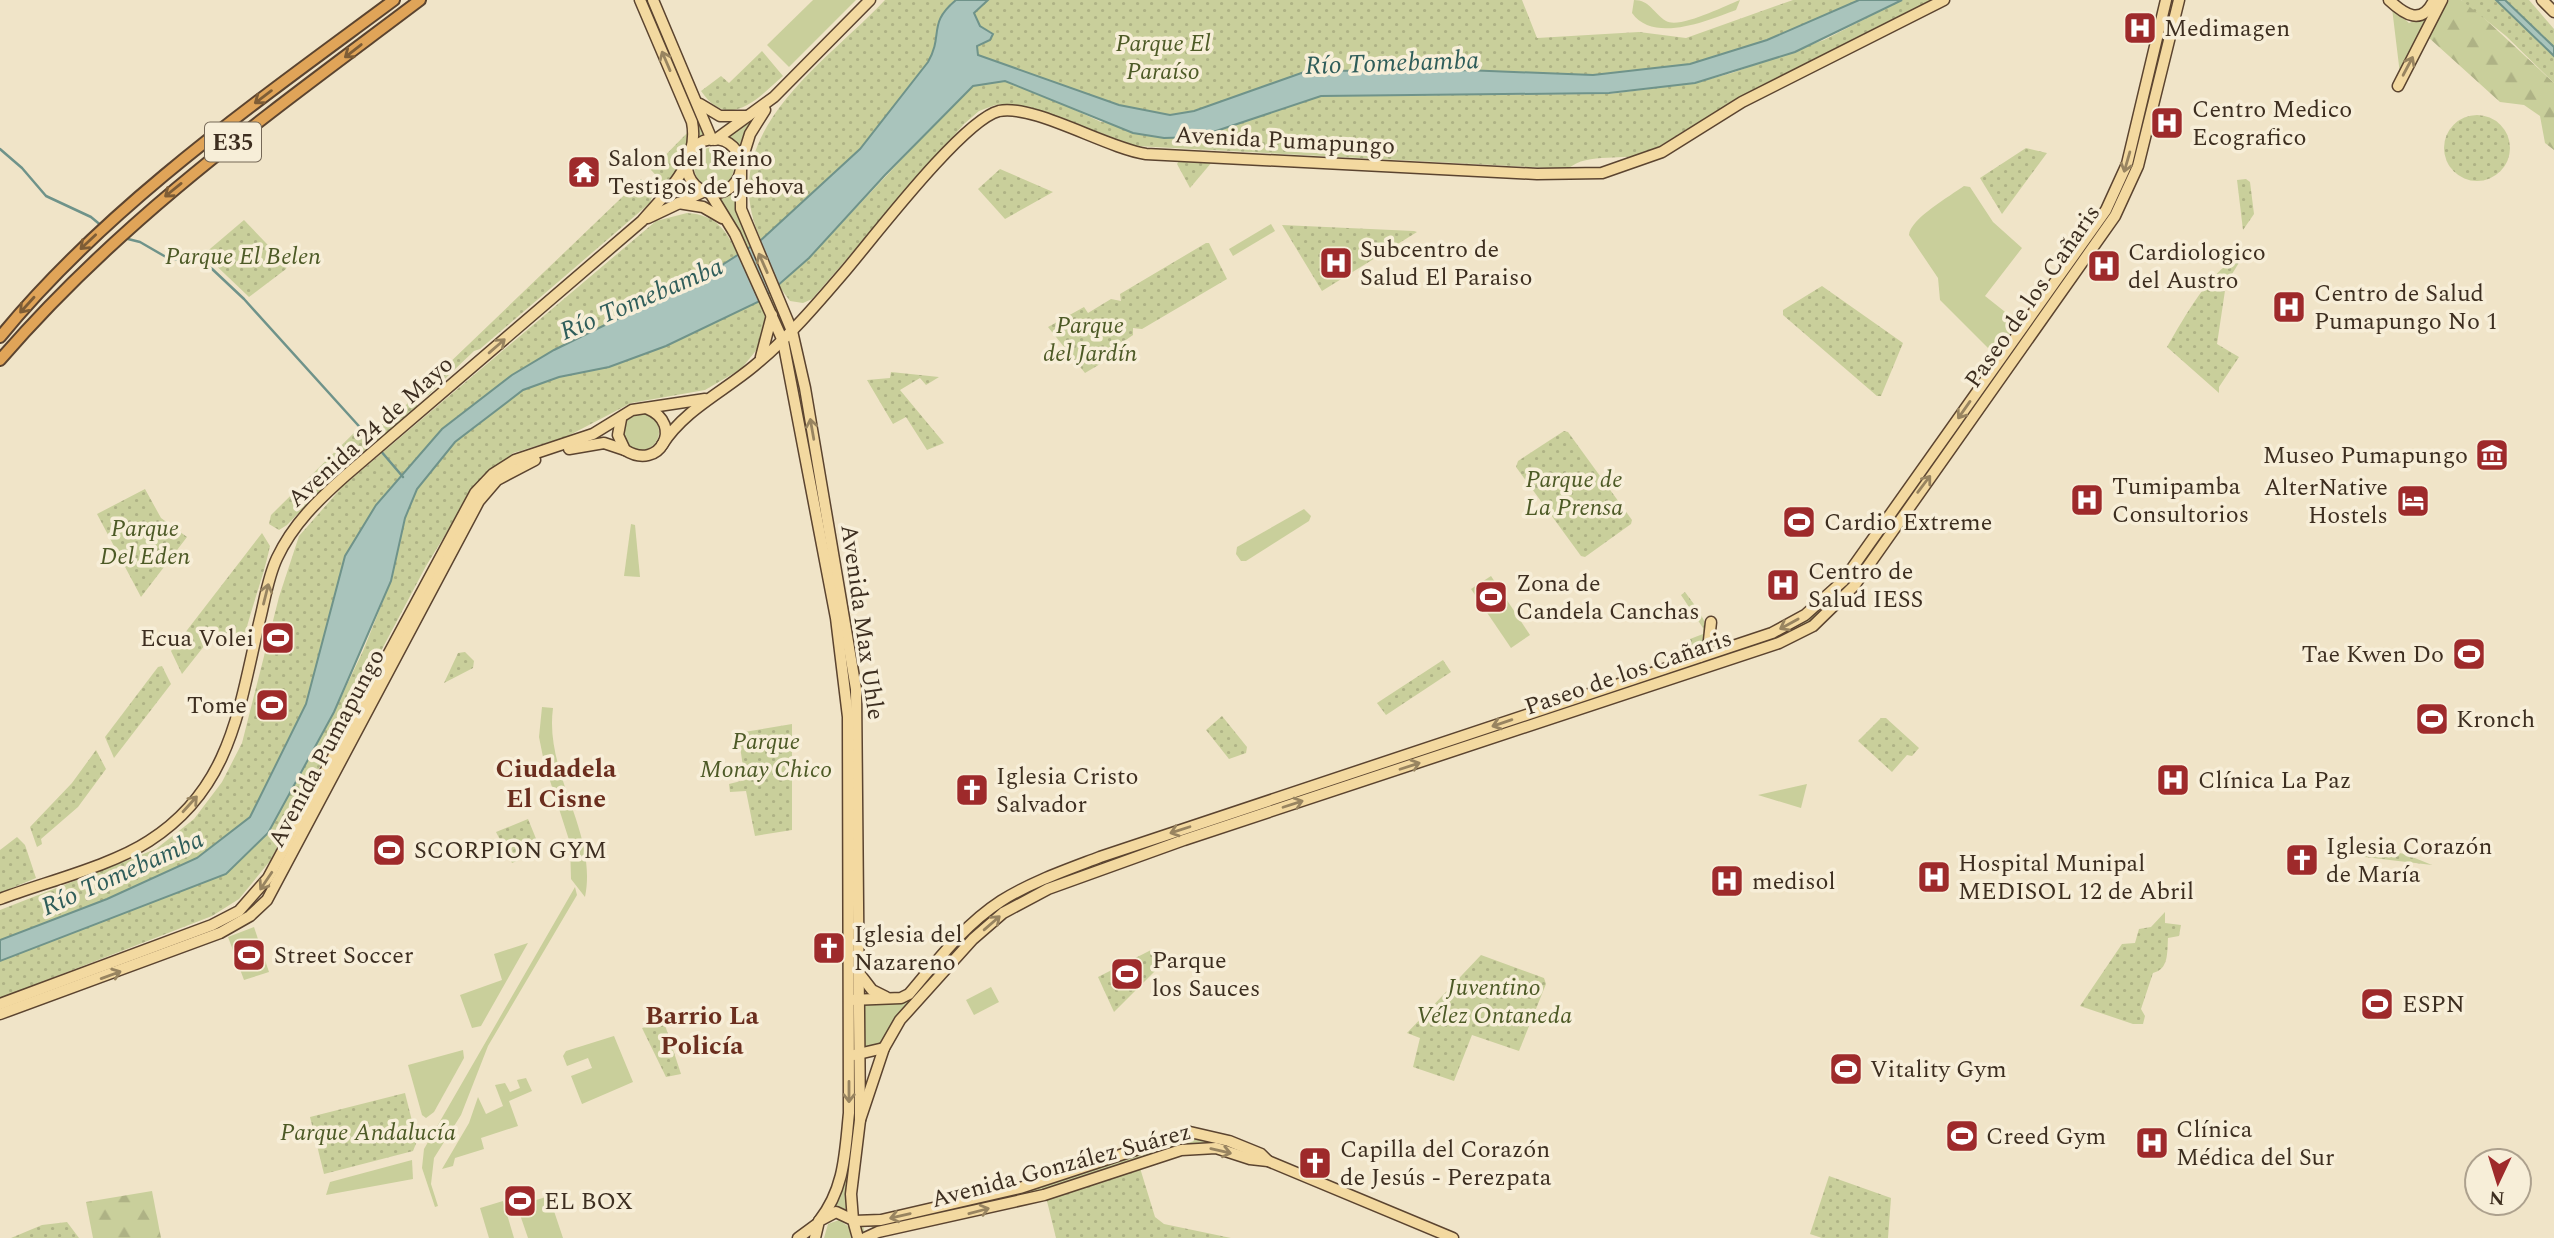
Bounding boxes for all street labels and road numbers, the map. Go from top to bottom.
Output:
street label: Avenida Pumapungo [1174,117,1396,165]
road number: E35 [205,122,261,162]
street label: Paseo de los Cañaris [1956,197,2110,396]
street label: Avenida 24 de Mayo [280,347,462,516]
street label: Avenida Max Uhle [830,522,894,722]
street label: Paseo de los Cañaris [1520,621,1737,725]
street label: Avenida Pumapungo [259,643,395,854]
street label: Avenida González Suárez [927,1114,1195,1218]

